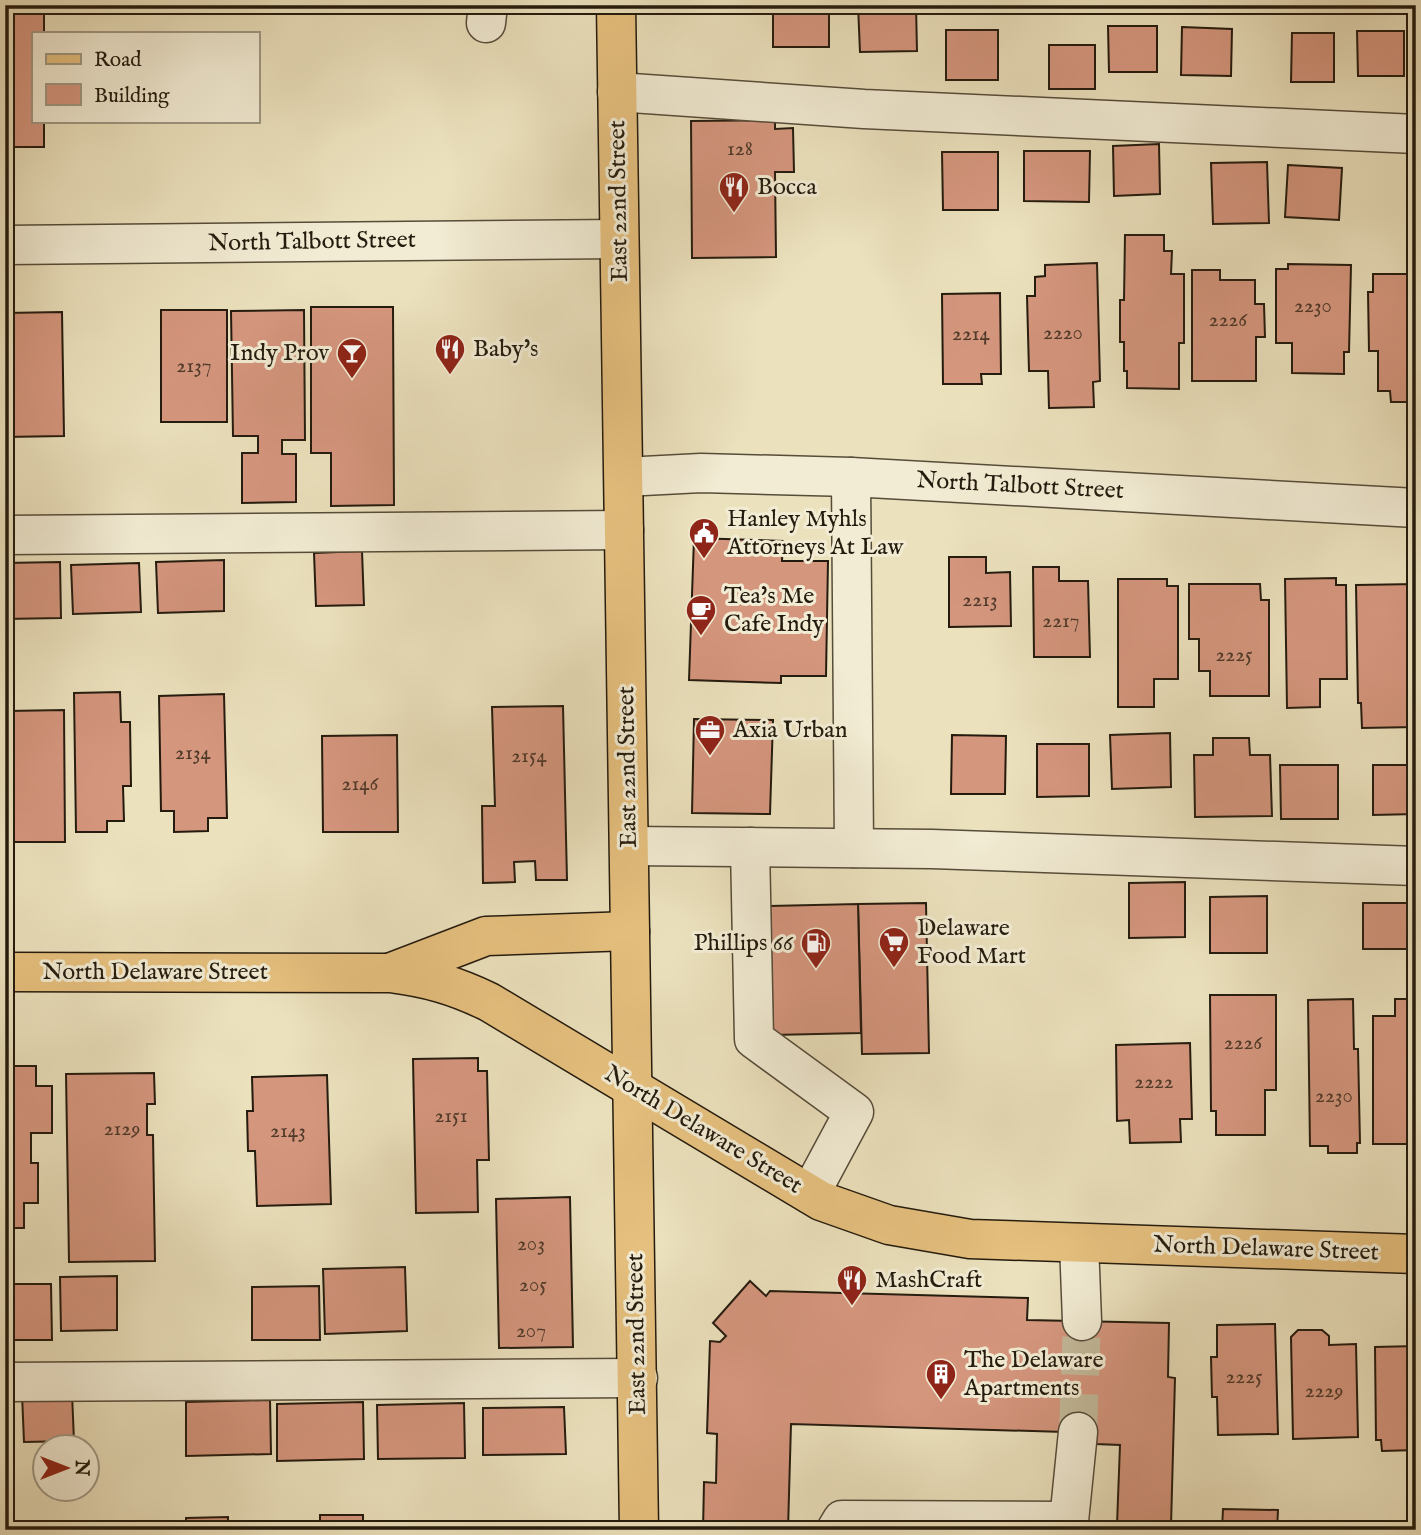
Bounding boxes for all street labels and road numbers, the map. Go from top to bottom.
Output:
street label: East 22nd Street [602,120,636,282]
street label: North Talbott Street [208,225,416,259]
street label: North Talbott Street [915,465,1125,507]
street label: East 22nd Street [611,686,645,848]
street label: North Delaware Street [42,957,268,988]
street label: North Delaware Street [598,1059,808,1201]
street label: North Delaware Street [1153,1230,1379,1268]
street label: East 22nd Street [620,1253,654,1415]

